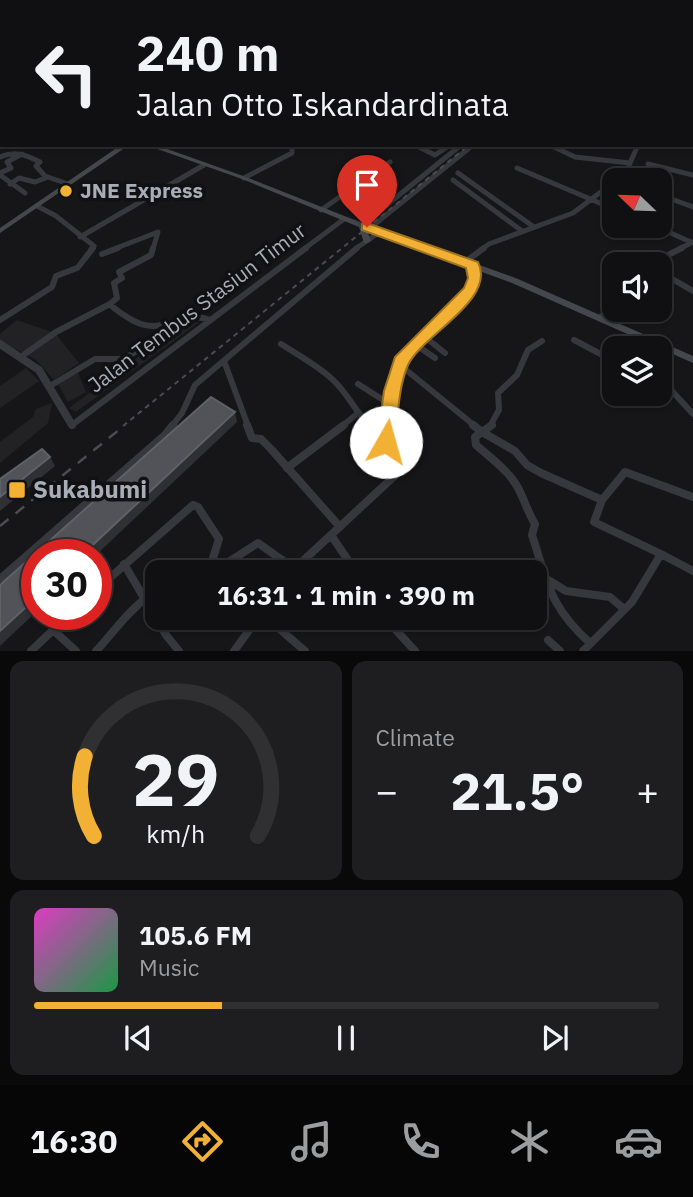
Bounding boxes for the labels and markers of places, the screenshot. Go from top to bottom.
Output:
pin [337,155,397,227]
place label: JNE Express [80,176,203,204]
marker: JNE Express [58,183,74,199]
place label: Sukabumi [33,473,147,505]
marker: Sukabumi [7,480,27,500]

